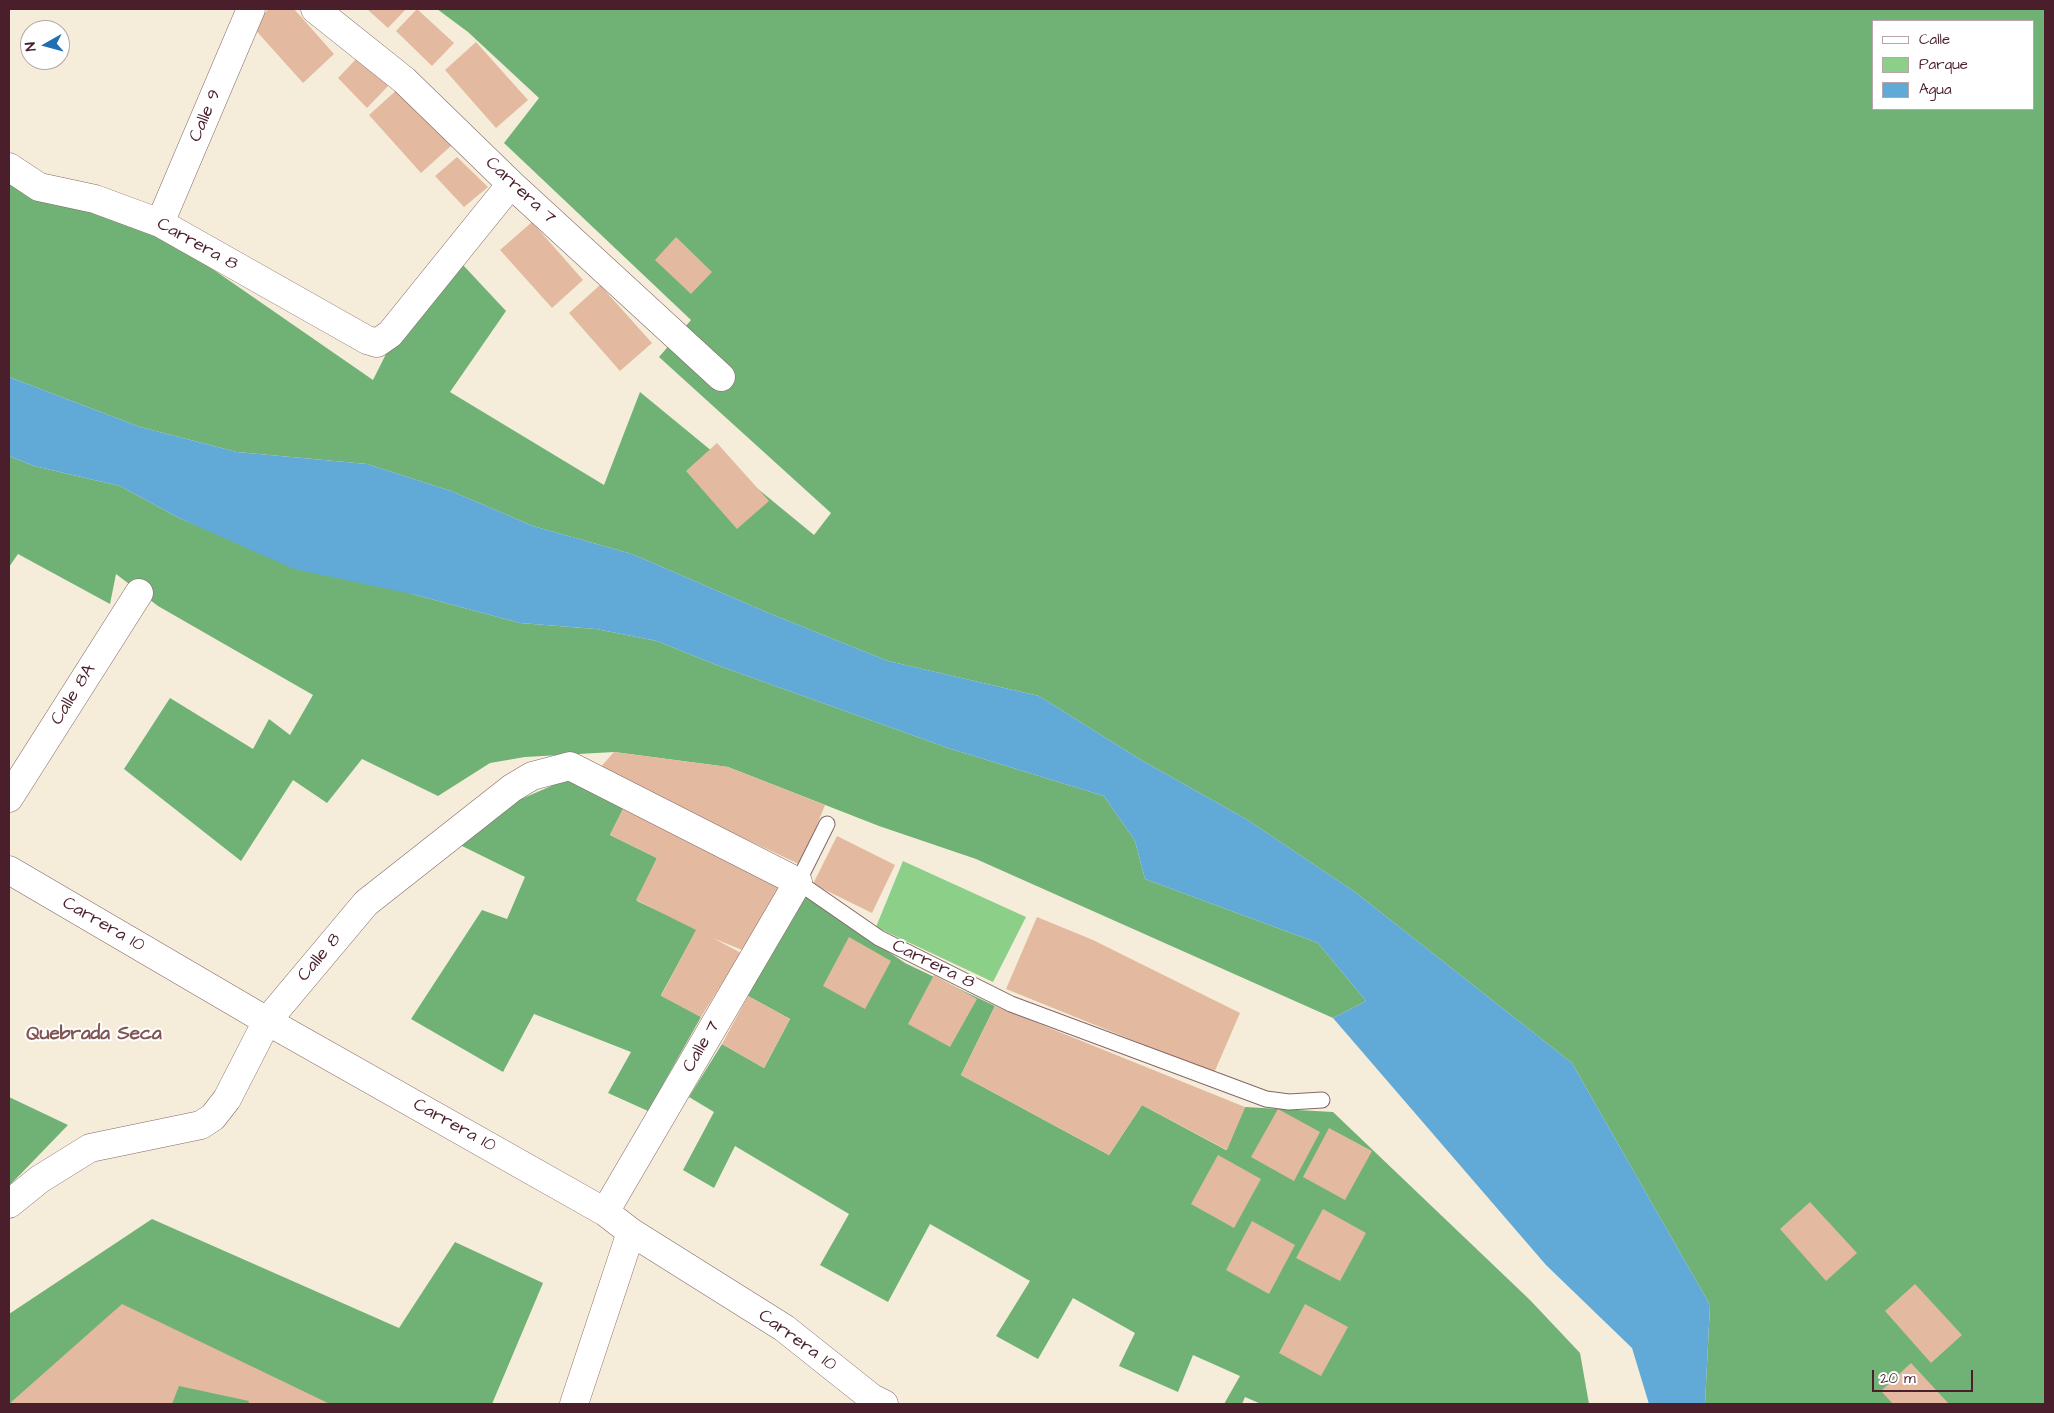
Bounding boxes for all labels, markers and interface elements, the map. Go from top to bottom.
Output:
north arrow [20,20,70,70]
legend [1872,20,2034,110]
text: Calle [1919,29,1950,50]
text: N [21,41,42,52]
text: Parque [1919,54,1968,75]
text: Agua [1919,79,1952,100]
street label: Calle 9 [185,87,227,145]
street label: Carrera 7 [480,153,560,229]
street label: Carrera 8 [153,214,241,276]
street label: Calle 8A [47,661,101,729]
street label: Carrera 10 [58,893,148,957]
street label: Calle 8 [294,930,346,986]
street label: Carrera 8 [888,936,978,994]
street label: Calle 7 [679,1018,725,1076]
district label: Quebrada Seca [26,1024,162,1046]
street label: Carrera 10 [409,1094,499,1158]
street label: Carrera 10 [754,1305,840,1377]
scale bar [1874,1360,1975,1392]
text: 20 m [1880,1368,1916,1389]

